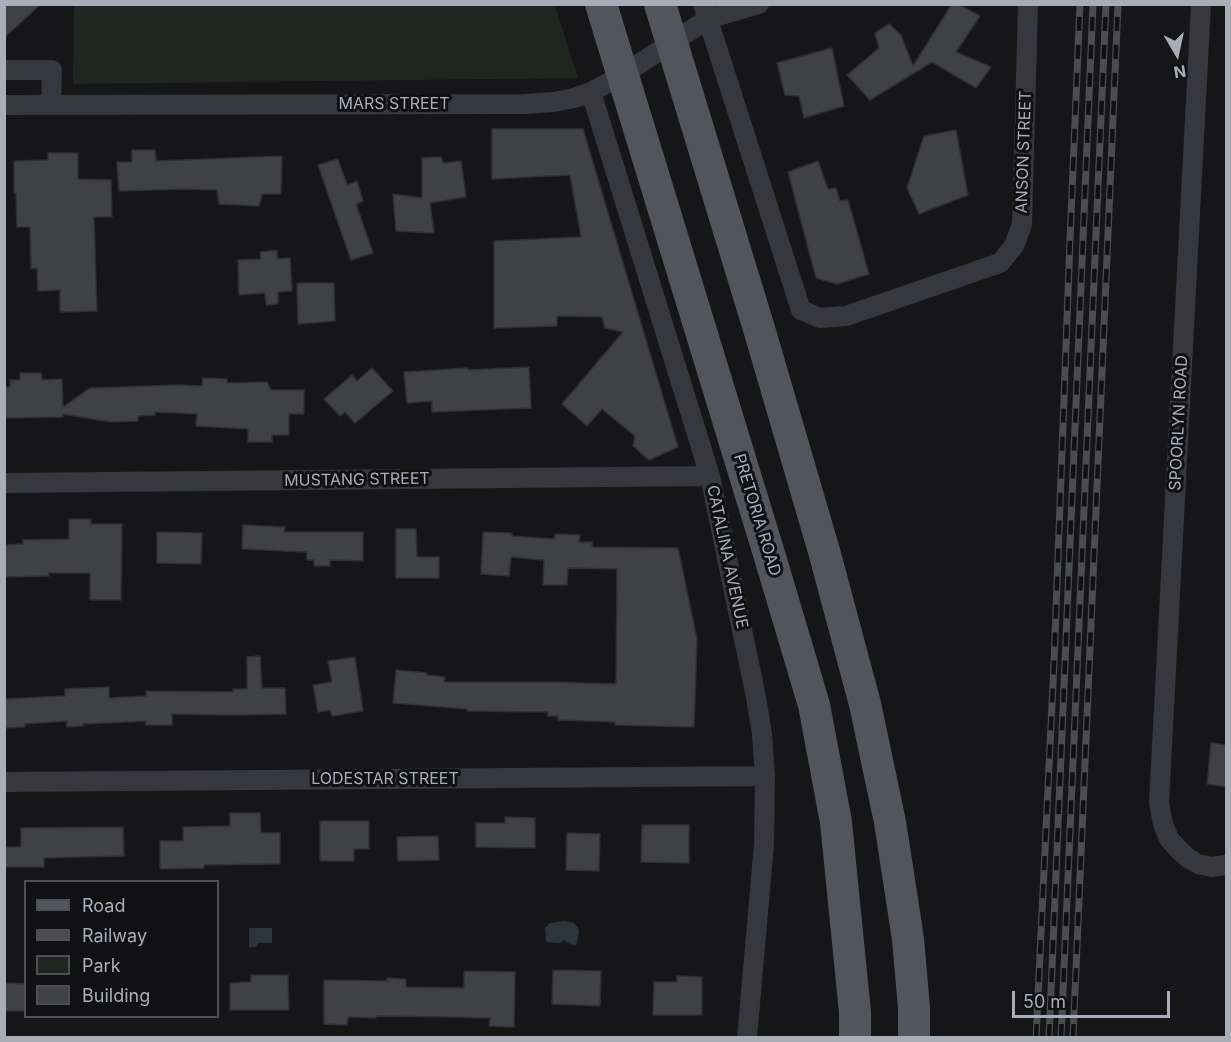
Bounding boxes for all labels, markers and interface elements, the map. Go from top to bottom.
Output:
north arrow [1147,24,1207,84]
text: N [1172,61,1187,83]
street label: ANSON STREET [1012,90,1036,214]
street label: MARS STREET [338,94,450,114]
street label: SPOORLYN ROAD [1166,355,1192,491]
street label: PRETORIA ROAD [729,452,785,578]
street label: MUSTANG STREET [284,469,430,491]
street label: CATALINA AVENUE [702,484,752,630]
street label: LODESTAR STREET [311,769,459,789]
legend [24,880,219,1018]
text: Road [82,895,125,916]
text: Railway [82,925,147,946]
text: Park [82,955,121,976]
scale bar [1015,979,1172,1017]
text: Building [82,985,150,1006]
text: 50 m [1023,991,1066,1012]

